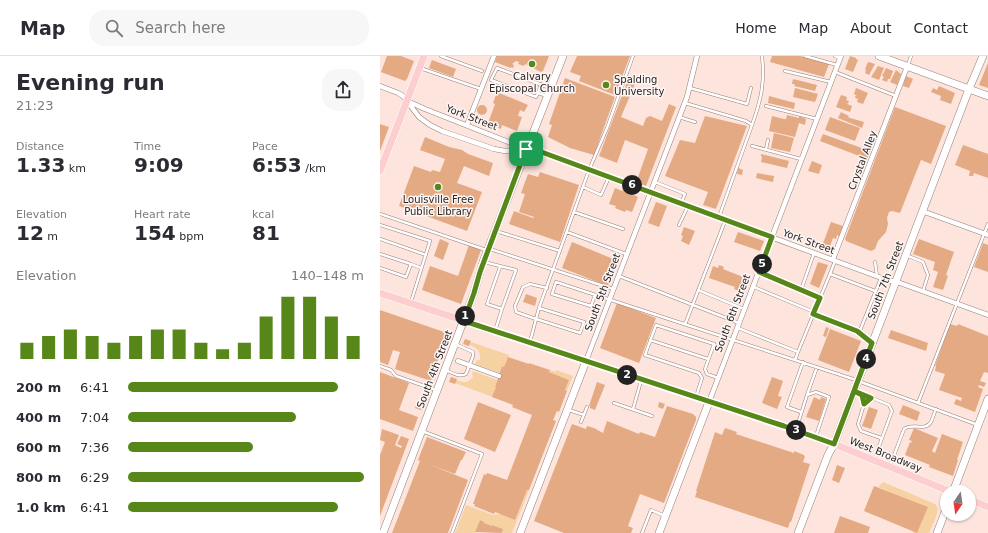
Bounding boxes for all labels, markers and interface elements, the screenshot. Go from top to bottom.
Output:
search box [89,10,369,46]
text: Map [20,17,65,39]
icon: search [103,17,125,39]
text: Search here [135,19,225,37]
text: Home [735,20,777,36]
text: Map [799,20,828,36]
text: About [850,20,892,36]
text: Contact [914,20,968,36]
marker: Calvary Episcopal Church [527,59,537,69]
button: share [322,69,364,111]
text: Evening run [16,70,165,95]
place label: Calvary Episcopal Church [489,71,575,94]
place label: Spalding University [614,74,665,97]
marker: Spalding University [601,80,611,90]
text: 21:23 [16,98,53,113]
street label: York Street [444,102,499,132]
street label: Crystal Alley [846,129,879,191]
pin [509,132,543,166]
icon: arrive [515,138,537,160]
text: Distance [16,140,64,153]
text: Time [134,140,161,153]
text: Pace [252,140,278,153]
text: 1.33 [16,153,65,177]
text: 9:09 [134,153,184,177]
text: 6:53 [252,153,302,177]
text: km [65,162,86,175]
text: /km [302,162,326,175]
pin: 6 [622,175,642,195]
text: 6 [628,178,636,191]
marker: Louisville Free Public Library [433,182,443,192]
place label: Louisville Free Public Library [403,194,473,217]
text: Elevation [16,208,67,221]
text: Heart rate [134,208,190,221]
text: kcal [252,208,274,221]
text: 12 [16,221,44,245]
text: 154 [134,221,176,245]
text: 81 [252,221,280,245]
street label: York Street [780,227,836,256]
text: m [44,230,58,243]
text: bpm [176,230,204,243]
street label: South 7th Street [866,240,905,321]
street label: South 5th Street [583,252,622,333]
pin: 5 [752,254,772,274]
text: 5 [758,257,766,270]
text: Elevation [16,268,76,283]
text: 140–148 m [291,268,364,283]
street label: South 6th Street [713,273,752,354]
pin: 1 [455,306,475,326]
text: 1 [461,309,469,322]
street label: South 4th Street [415,329,454,410]
pin: 4 [856,349,876,369]
text: 4 [862,352,870,365]
pin: 2 [617,365,637,385]
text: 2 [623,368,631,381]
text: 200 m [16,380,61,395]
text: 6:41 [80,380,109,395]
text: 400 m [16,410,61,425]
text: 7:04 [80,410,109,425]
pin: 3 [786,420,806,440]
text: 3 [792,423,800,436]
street label: West Broadway [848,435,924,474]
text: 600 m [16,440,61,455]
text: 7:36 [80,440,109,455]
text: 800 m [16,470,61,485]
text: 6:29 [80,470,109,485]
north arrow [940,485,976,521]
map controls [940,485,976,521]
text: 1.0 km [16,500,66,515]
text: 6:41 [80,500,109,515]

